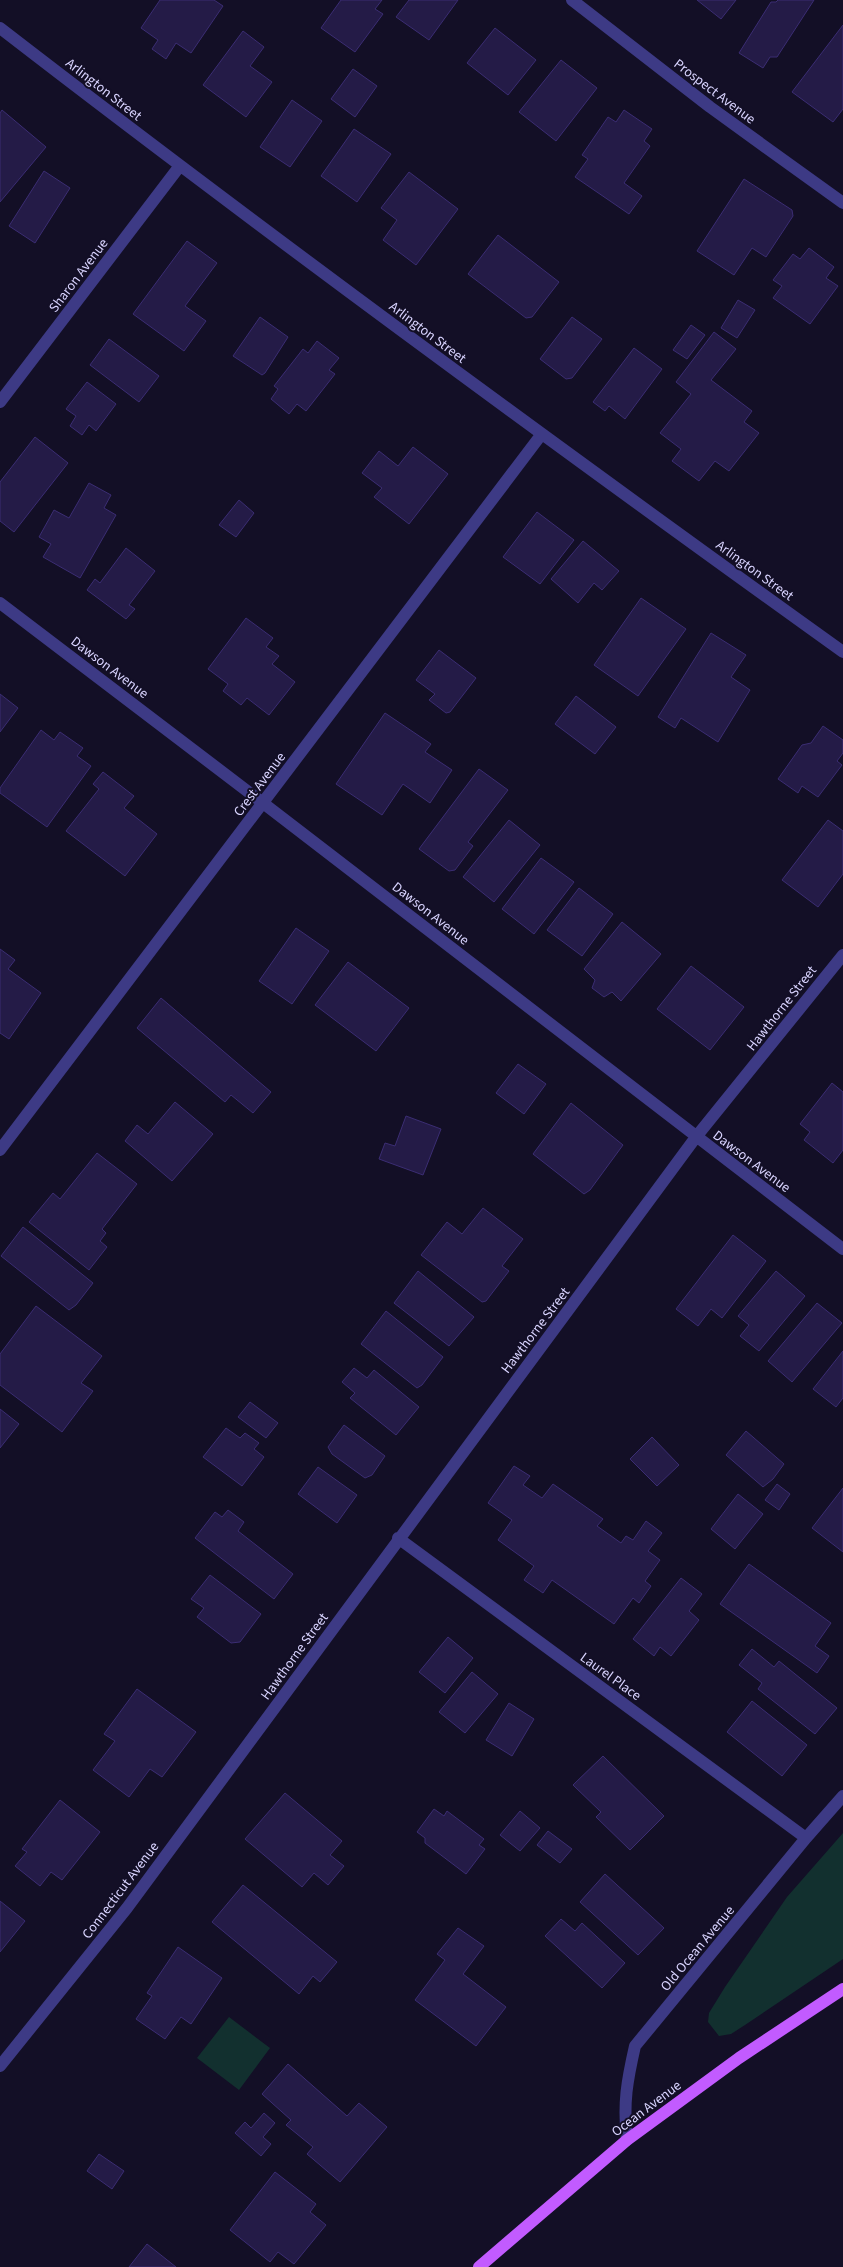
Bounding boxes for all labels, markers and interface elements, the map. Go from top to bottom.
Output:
street label: Arlington Street [61,54,146,126]
street label: Prospect Avenue [669,54,759,129]
street label: Sharon Avenue [44,234,113,317]
street label: Arlington Street [385,297,470,369]
street label: Arlington Street [711,536,798,606]
street label: Dawson Avenue [66,632,153,704]
street label: Crest Avenue [229,748,291,821]
street label: Dawson Avenue [388,877,473,950]
street label: Hawthorne Street [742,961,822,1056]
street label: Dawson Avenue [708,1126,795,1198]
street label: Hawthorne Street [497,1283,575,1378]
street label: Hawthorne Street [256,1609,333,1704]
street label: Laurel Place [576,1648,645,1706]
street label: Connecticut Avenue [78,1838,164,1943]
street label: Old Ocean Avenue [656,1901,740,1996]
street label: Ocean Avenue [608,2076,686,2142]

